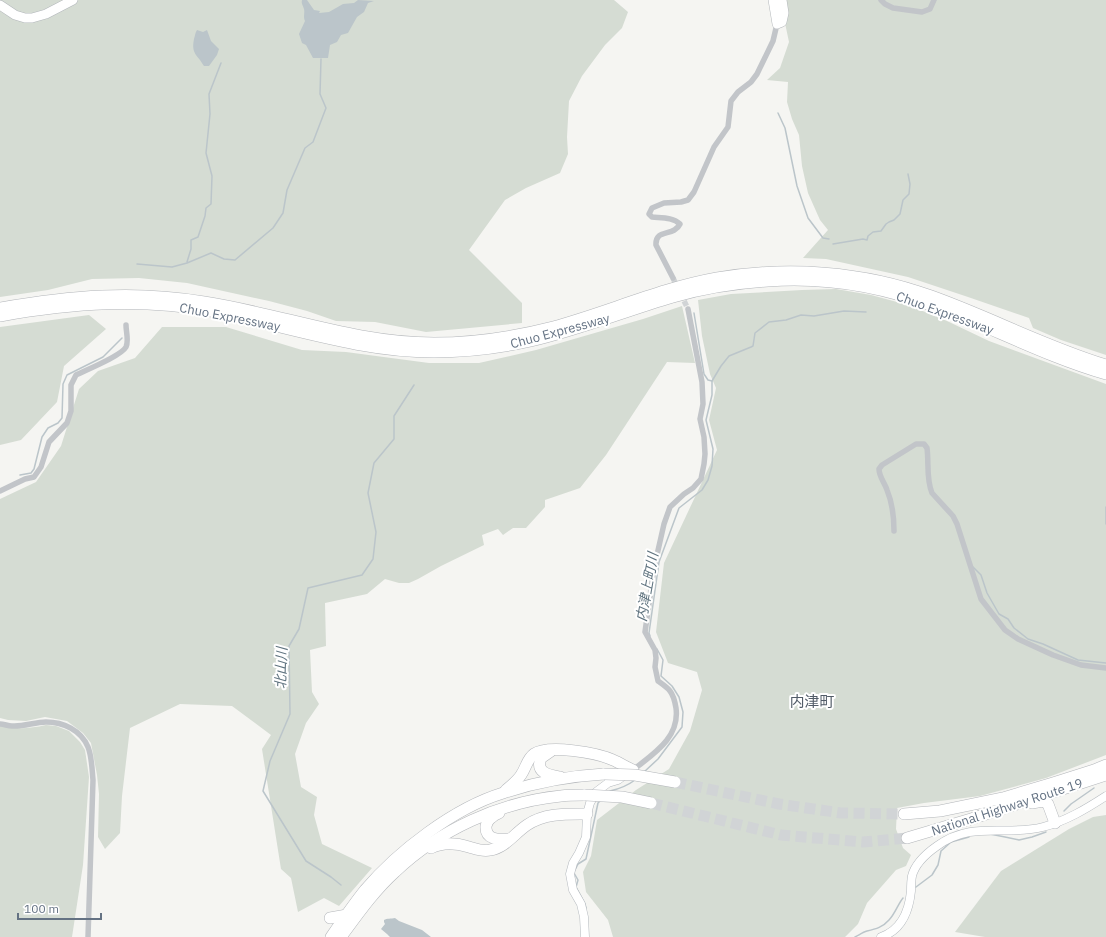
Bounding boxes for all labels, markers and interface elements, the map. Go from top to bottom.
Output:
street label: Chuo Expressway [894,287,997,339]
street label: Chuo Expressway [178,299,282,335]
street label: Chuo Expressway [508,309,612,352]
water label: 内津上町川 [632,549,662,623]
water label: 北山川 [271,645,291,689]
district label: 内津町 [789,692,835,711]
street label: National Highway Route 19 [929,774,1085,840]
scale bar [18,895,101,921]
text: 100 m [24,901,59,916]

